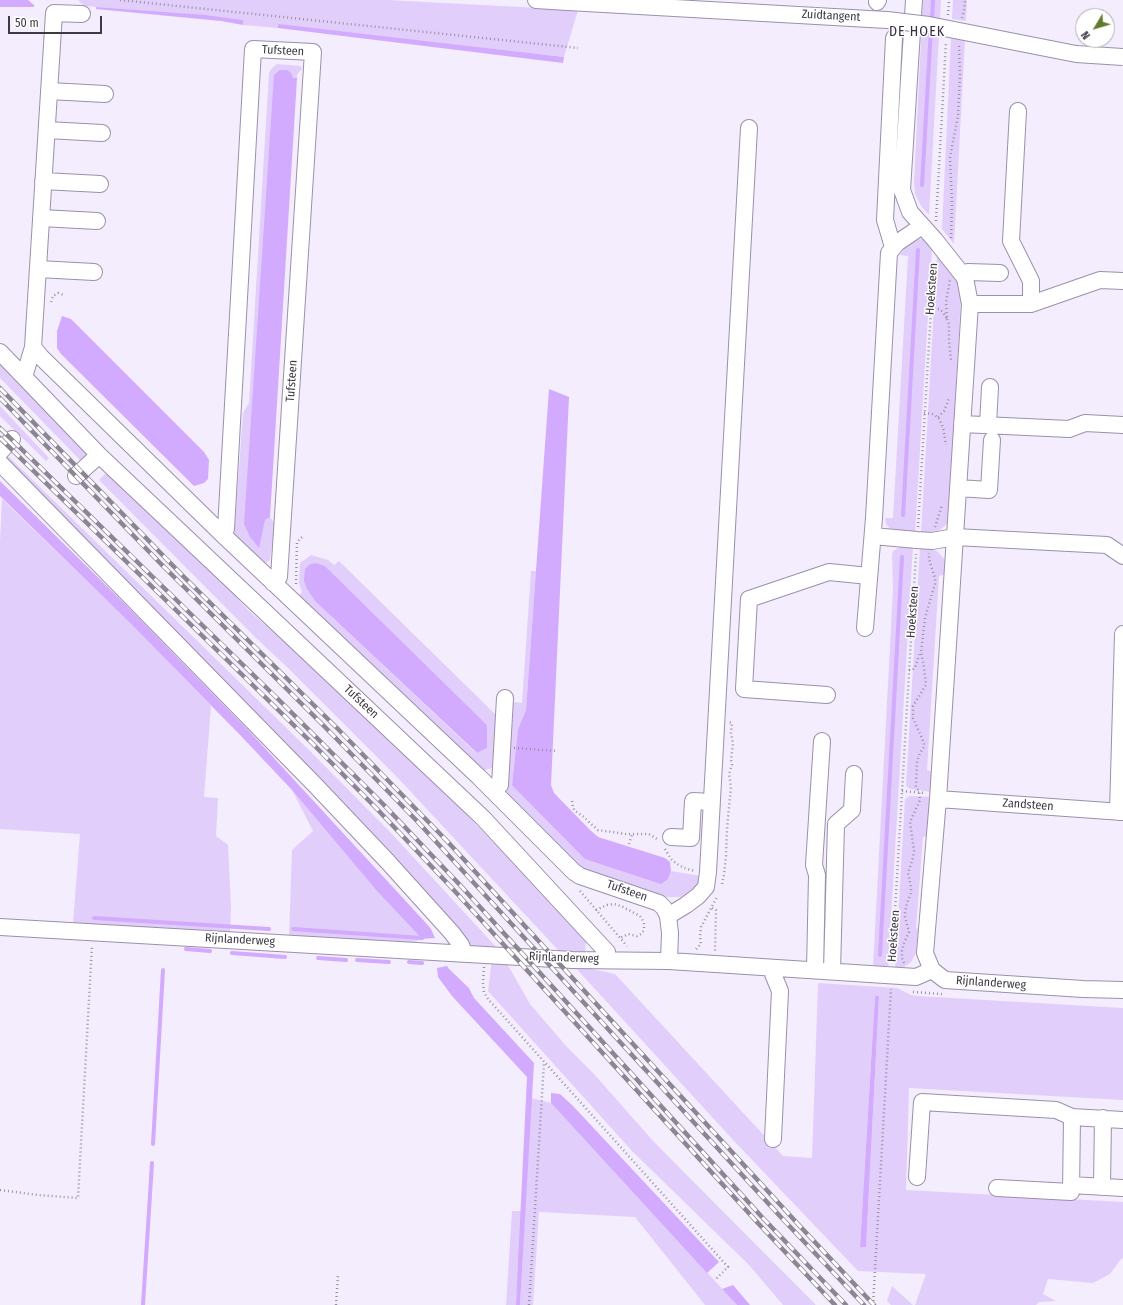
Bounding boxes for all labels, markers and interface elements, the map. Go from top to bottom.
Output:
street label: Zuidtangent [801,7,861,25]
scale bar [10,8,104,34]
north arrow [1075,8,1115,48]
text: 50 m [15,16,39,30]
district label: DE HOEK [889,24,945,40]
text: N [1079,28,1093,42]
street label: Tufsteen [262,43,304,59]
street label: Hoeksteen [923,263,941,315]
street label: Tufsteen [283,360,301,402]
street label: Hoeksteen [904,586,922,638]
street label: Tufsteen [341,682,381,722]
street label: Zandsteen [1002,796,1054,814]
street label: Tufsteen [605,877,649,905]
street label: Hoeksteen [885,910,903,962]
street label: Rijnlanderweg [205,931,275,949]
street label: Rijnlanderweg [529,950,599,966]
street label: Rijnlanderweg [955,973,1027,993]

